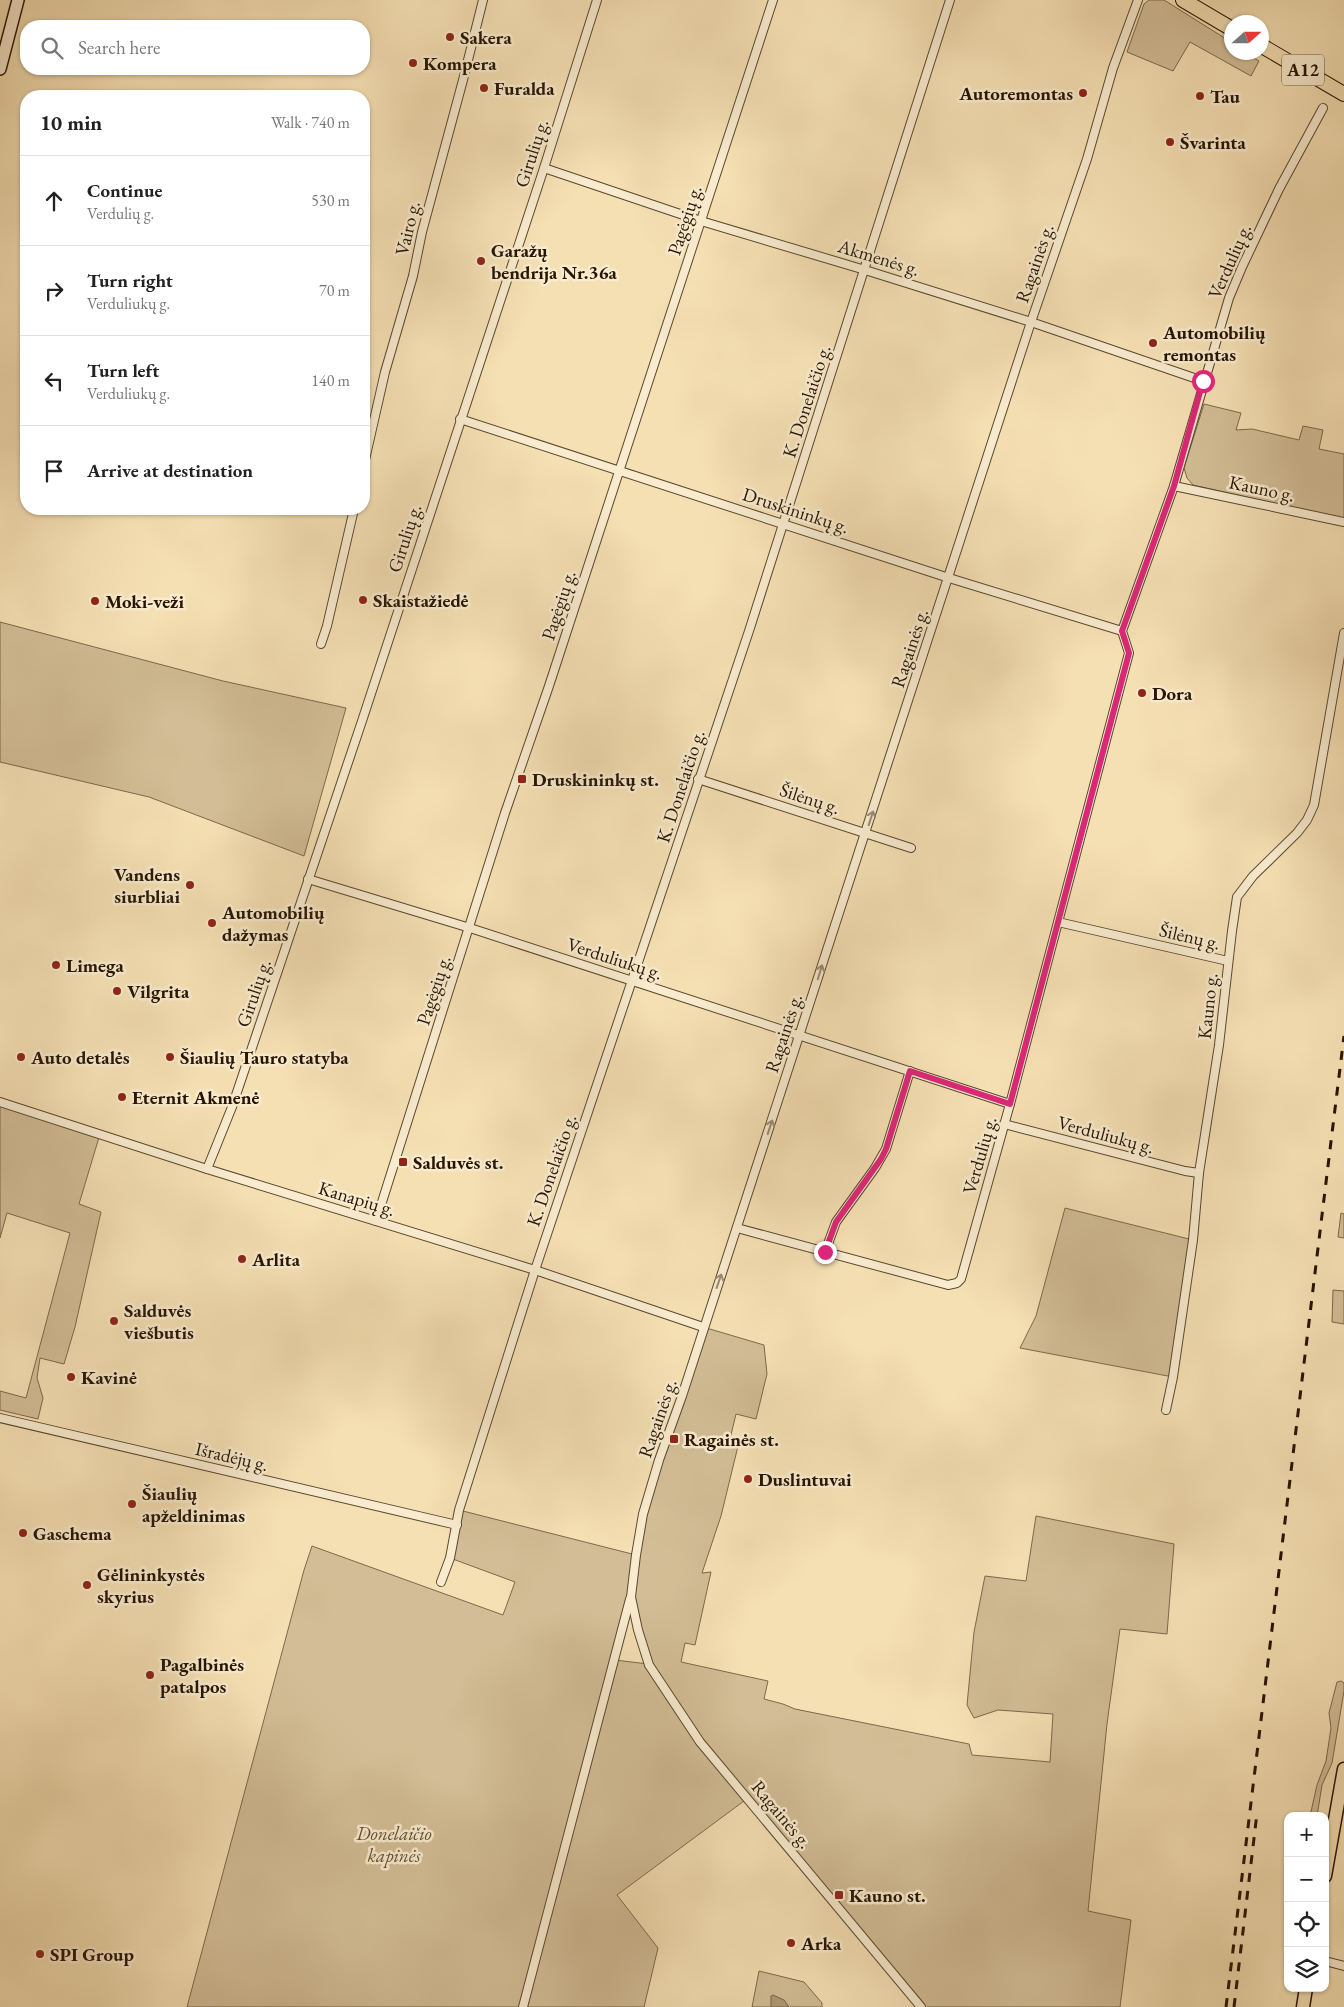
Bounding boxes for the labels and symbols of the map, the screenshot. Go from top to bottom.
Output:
north arrow [1224,15,1269,60]
place label: Sakera [460,25,512,50]
marker: Sakera [444,31,456,43]
place label: Kompera [423,51,497,76]
road number: A12 [1282,54,1324,86]
marker: Kompera [407,57,419,69]
place label: Furalda [494,76,555,101]
place label: Autoremontas [958,81,1073,106]
marker: Furalda [478,82,490,94]
place label: Tau [1210,84,1241,109]
marker: Autoremontas [1077,87,1089,99]
marker: Tau [1194,90,1206,102]
street label: Girulių g. [509,116,554,191]
place label: Švarinta [1180,130,1246,155]
marker: Švarinta [1164,136,1176,148]
street label: Pagėgių g. [661,182,708,258]
street label: Vairo g. [389,198,426,258]
street label: Ragainės g. [1009,220,1060,306]
street label: Verdulių g. [1202,220,1257,303]
street label: Akmenės g. [834,233,923,282]
place label: Garažų bendrija Nr.36a [491,238,618,285]
marker: Garažų bendrija Nr.36a [475,255,487,267]
place label: Automobilių remontas [1162,320,1266,367]
marker: Automobilių remontas [1147,337,1159,349]
street label: K. Donelaičio g. [776,342,836,461]
route start [1192,370,1215,393]
street label: Kauno g. [1227,469,1297,508]
street label: Druskininkų g. [739,482,852,539]
street label: Girulių g. [382,501,427,576]
street label: Pagėgių g. [535,567,582,643]
place label: Skaistažiedė [373,588,469,613]
place label: Moki-veži [105,589,184,614]
marker: Skaistažiedė [357,594,369,606]
marker: Moki-veži [89,595,101,607]
street label: Ragainės g. [885,605,934,691]
place label: Dora [1152,681,1193,706]
marker: Dora [1136,687,1148,699]
street label: K. Donelaičio g. [650,727,710,846]
place label: Druskininkų st. [532,767,659,792]
marker: Druskininkų st. [516,773,528,785]
street label: Šilėnų g. [777,777,843,820]
one-way arrow [866,810,876,826]
place label: Vandens siurbliai [114,862,180,909]
marker: Vandens siurbliai [184,879,196,891]
place label: Automobilių dažymas [221,900,325,947]
marker: Automobilių dažymas [206,917,218,929]
street label: Šilėnų g. [1157,917,1223,956]
street label: Verduliukų g. [564,931,666,986]
street label: Pagėgių g. [410,952,457,1028]
place label: Limega [66,953,124,978]
street label: Girulių g. [230,956,277,1031]
marker: Limega [50,959,62,971]
one-way arrow [816,965,825,980]
street label: Kauno g. [1192,972,1223,1040]
place label: Vilgrita [127,979,190,1004]
marker: Vilgrita [111,985,123,997]
street label: Ragainės g. [759,990,808,1076]
place label: Auto detalės [30,1045,130,1070]
place label: Šiaulių Tauro statyba [180,1045,349,1070]
marker: Auto detalės [15,1051,27,1063]
marker: Šiaulių Tauro statyba [164,1051,176,1063]
place label: Eternit Akmenė [132,1085,260,1110]
marker: Eternit Akmenė [116,1091,128,1103]
street label: Verduliukų g. [1055,1110,1157,1159]
street label: K. Donelaičio g. [521,1111,582,1230]
street label: Verdulių g. [956,1113,1003,1197]
one-way arrow [766,1119,775,1135]
place label: Salduvės st. [413,1150,503,1175]
marker: Salduvės st. [397,1156,409,1168]
street label: Kanapių g. [315,1175,398,1222]
route end [814,1241,837,1264]
place label: Arlita [251,1247,301,1272]
marker: Arlita [236,1253,248,1265]
one-way arrow [715,1274,724,1289]
place label: Salduvės viešbutis [124,1298,194,1345]
marker: Salduvės viešbutis [108,1315,120,1327]
place label: Kavinė [81,1365,137,1390]
marker: Kavinė [65,1371,77,1383]
street label: Ragainės g. [632,1375,683,1461]
place label: Ragainės st. [684,1427,779,1452]
marker: Ragainės st. [668,1433,680,1445]
street label: Išradėjų g. [193,1436,271,1477]
place label: Duslintuvai [758,1467,852,1492]
marker: Duslintuvai [742,1473,754,1485]
place label: Šiaulių apželdinimas [142,1481,245,1528]
marker: Šiaulių apželdinimas [126,1498,138,1510]
place label: Gaschema [33,1521,112,1546]
marker: Gaschema [17,1527,29,1539]
place label: Gėlininkystės skyrius [97,1562,205,1609]
marker: Gėlininkystės skyrius [81,1579,93,1591]
place label: Pagalbinės patalpos [160,1652,244,1699]
marker: Pagalbinės patalpos [144,1669,156,1681]
street label: Ragainės g. [746,1775,817,1854]
park label: Donelaičio kapinės [355,1821,432,1868]
place label: Kauno st. [849,1883,926,1908]
marker: Kauno st. [833,1889,845,1901]
place label: Arka [800,1931,842,1956]
marker: Arka [785,1937,797,1949]
place label: SPI Group [50,1942,134,1967]
marker: SPI Group [34,1948,46,1960]

